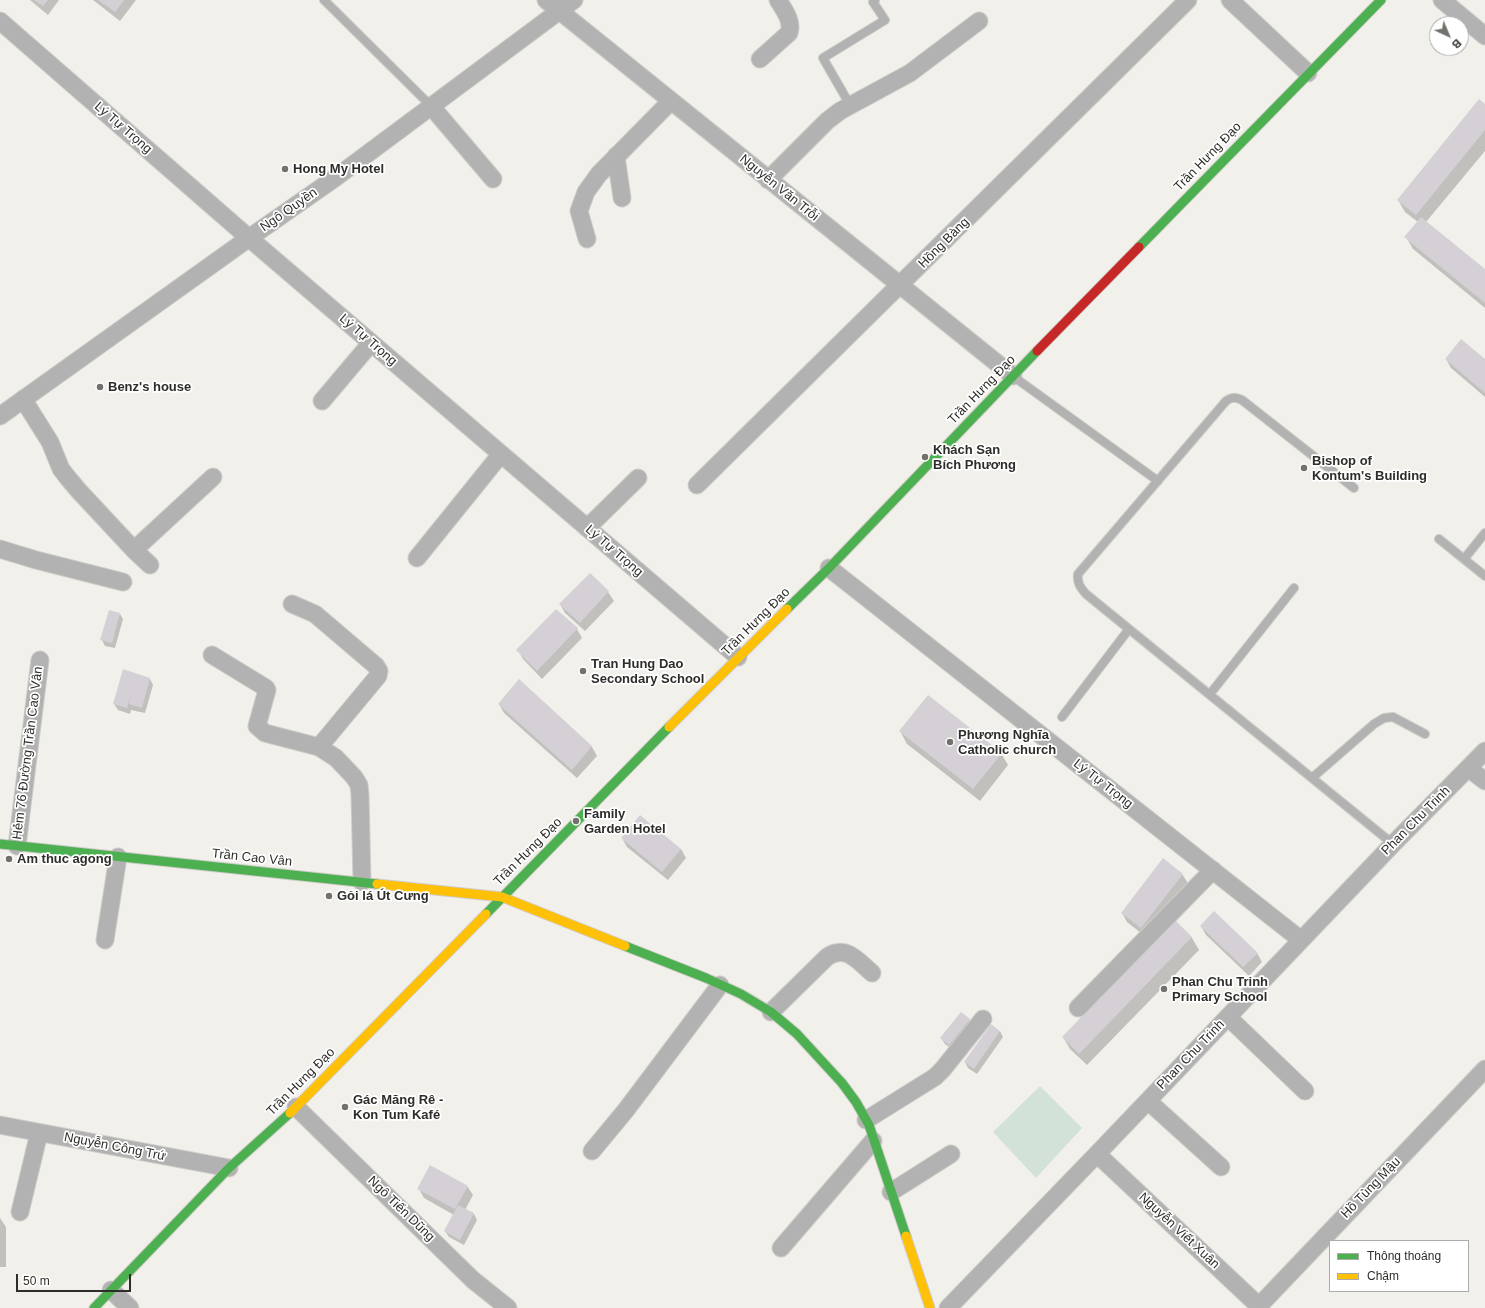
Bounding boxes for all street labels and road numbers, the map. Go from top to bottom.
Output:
street label: Lý Tự Trọng [91,99,155,157]
street label: Trần Hưng Đạo [1171,119,1245,195]
street label: Nguyễn Văn Trỗi [736,151,822,225]
street label: Ngô Quyền [258,185,320,235]
street label: Hồng Bàng [915,214,973,272]
street label: Lý Tự Trọng [336,311,400,369]
street label: Trần Hưng Đạo [945,352,1019,428]
street label: Lý Tự Trọng [582,522,646,580]
street label: Trần Hưng Đạo [719,585,793,659]
street label: Hẻm 76 Đường Trần Cao Vân [10,666,46,840]
street label: Lý Tự Trọng [1070,756,1136,812]
street label: Phan Chu Trinh [1378,783,1454,859]
street label: Trần Hưng Đạo [491,815,565,889]
street label: Trần Cao Vân [211,846,293,870]
street label: Phan Chu Trinh [1154,1017,1228,1093]
street label: Trần Hưng Đạo [264,1045,338,1119]
street label: Nguyễn Công Trứ [63,1129,167,1165]
street label: Hồ Tùng Mậu [1338,1154,1404,1222]
street label: Ngô Tiến Dũng [364,1173,438,1245]
street label: Nguyễn Viết Xuân [1135,1190,1223,1272]

